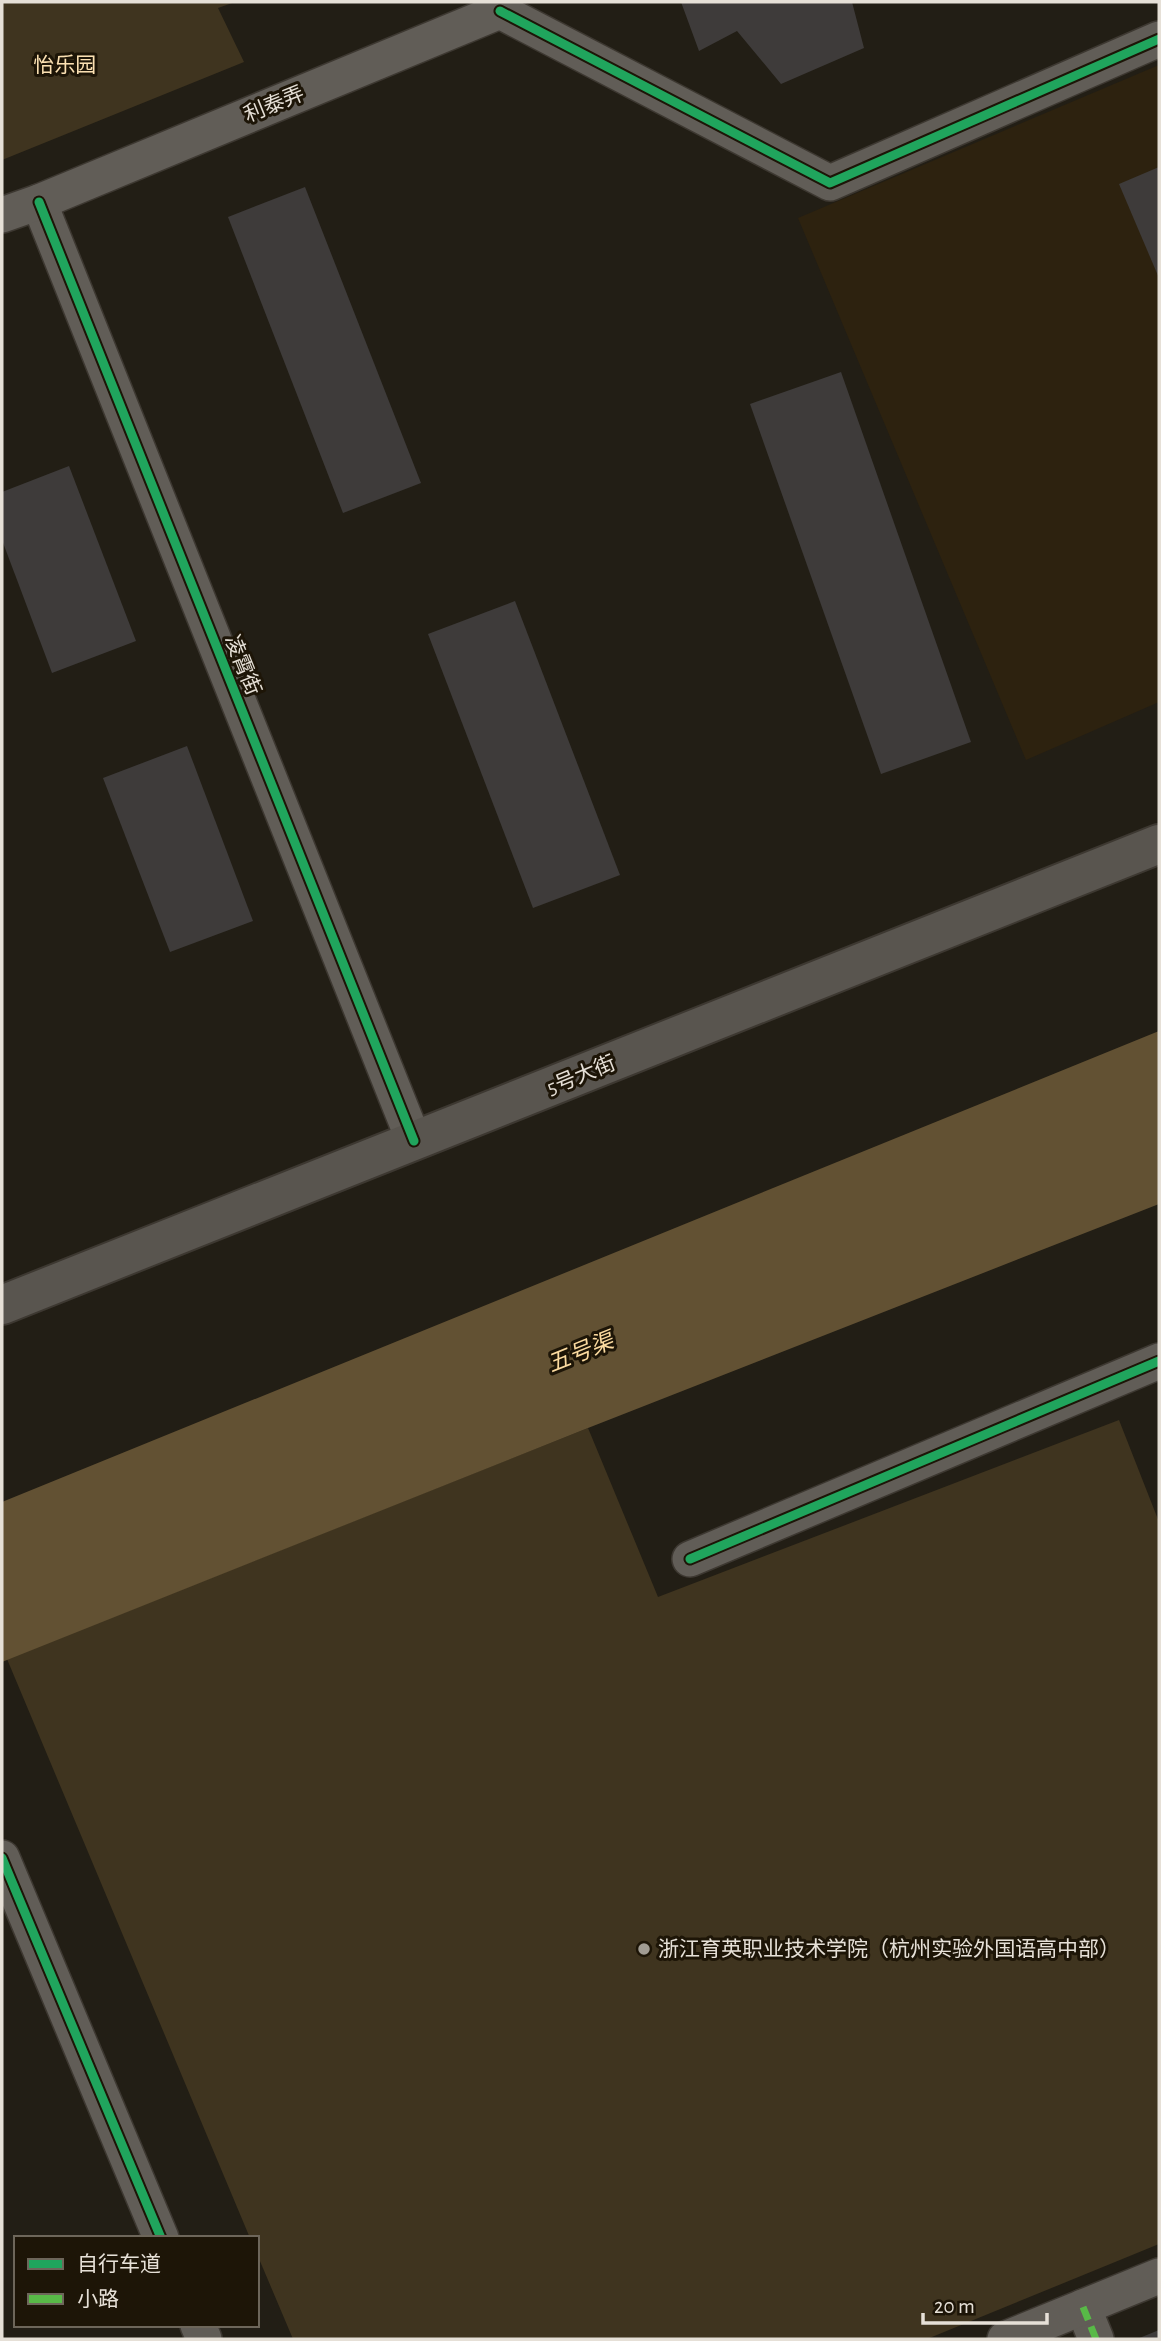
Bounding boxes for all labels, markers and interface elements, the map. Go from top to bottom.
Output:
park label: 怡乐园 [34,54,97,76]
street label: 利泰弄 [241,82,307,126]
street label: 凌霄街 [221,632,265,698]
street label: 5号大街 [544,1051,618,1099]
water label: 五号渠 [544,1327,620,1377]
place label: 浙江育英职业技术学院（杭州实验外国语高中部） [658,1938,1120,1960]
marker: 浙江育英职业技术学院（杭州实验外国语高中部） [636,1941,652,1957]
legend [14,2236,259,2327]
text: 自行车道 [77,2253,161,2275]
scale bar [923,2282,1047,2326]
text: 小路 [77,2288,119,2310]
text: 20 m [934,2296,975,2317]

